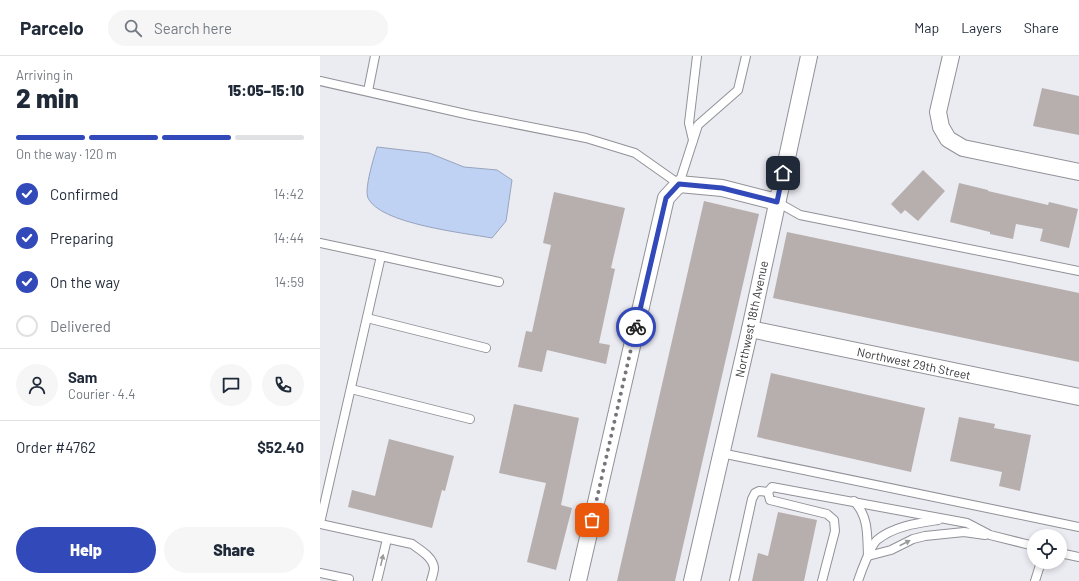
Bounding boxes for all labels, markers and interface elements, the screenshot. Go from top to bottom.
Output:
search box [108,10,388,46]
text: Parcelo [20,16,84,39]
icon: search [122,17,144,39]
text: Search here [154,19,232,37]
text: Map [914,19,939,36]
text: Layers [961,19,1002,36]
text: Share [1024,19,1059,36]
text: Arriving in [16,67,73,83]
text: 15:05–15:10 [228,81,304,99]
text: 2 min [16,82,79,113]
text: On the way · 120 m [16,146,117,162]
pin [766,156,800,190]
icon: home [772,162,794,184]
icon: check [16,183,38,205]
text: Confirmed [50,185,118,203]
text: 14:42 [274,186,304,202]
icon: check [16,227,38,249]
text: Preparing [50,229,114,247]
text: 14:44 [274,230,304,246]
street label: Northwest 18th Avenue [732,259,770,379]
icon: check [16,271,38,293]
text: On the way [50,273,120,291]
text: 14:59 [274,274,304,290]
courier [616,307,656,347]
icon: bike [625,316,647,338]
text: Delivered [50,317,111,335]
street label: Northwest 29th Street [856,344,972,382]
button: person [16,364,58,406]
button: chat [210,364,252,406]
button: phone [262,364,304,406]
text: Sam [68,368,97,386]
text: Courier · 4.4 [68,386,136,402]
text: Order #4762 [16,438,96,456]
text: $52.40 [257,438,304,456]
pin [575,503,609,537]
icon: bag [581,509,603,531]
button: Help [16,527,156,573]
button: Share [164,527,304,573]
map controls [1027,529,1067,569]
button: locate [1027,529,1067,569]
one-way arrow [899,540,911,546]
one-way arrow [380,554,386,566]

